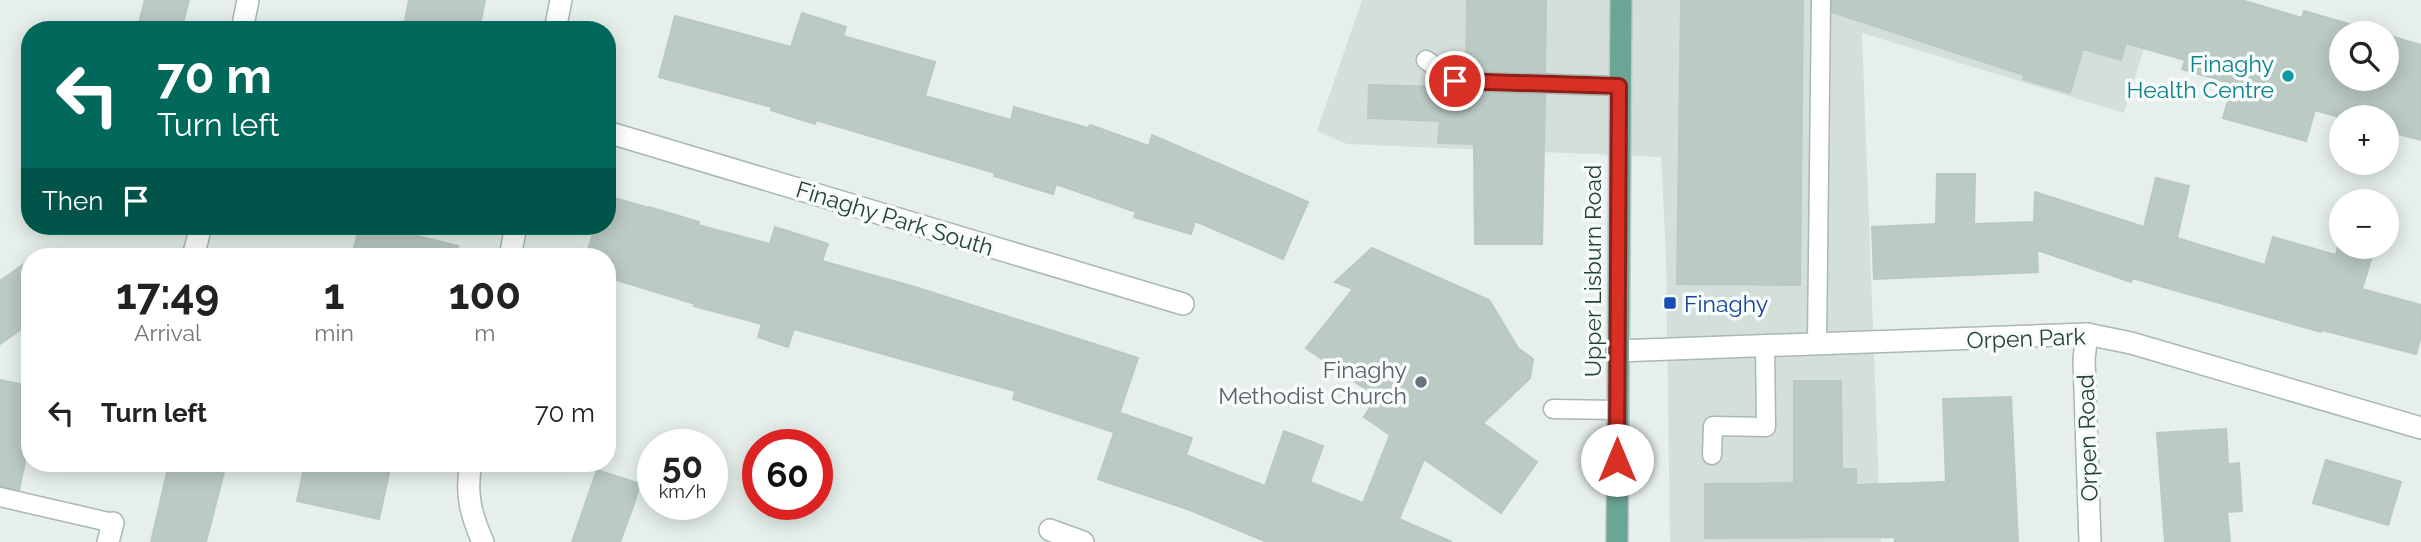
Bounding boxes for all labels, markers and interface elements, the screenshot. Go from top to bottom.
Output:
map controls [2329,21,2399,259]
button: search [2329,21,2399,91]
text: 70 m [157,47,272,104]
icon: left [42,49,133,140]
place label: Finaghy Health Centre [2126,50,2274,103]
pin [1425,51,1485,111]
icon: arrive [1436,62,1474,100]
marker: Finaghy Health Centre [2280,68,2296,84]
button: + [2329,105,2399,175]
text: Turn left [157,106,279,143]
street label: Upper Lisburn Road [1579,165,1606,377]
street label: Finaghy Park South [793,175,997,261]
icon: arrive [117,182,155,220]
text: Then [42,186,103,216]
button: − [2329,189,2399,259]
text: 17:49 [116,270,219,319]
text: 1 [324,270,344,319]
text: 100 [449,270,521,319]
place label: Finaghy [1684,290,1768,317]
marker: Finaghy [1662,295,1678,311]
text: Arrival [134,319,201,346]
text: min [314,319,354,346]
text: m [474,319,495,346]
street label: Orpen Park [1966,322,2086,354]
place label: Finaghy Methodist Church [1218,356,1407,409]
marker: Finaghy Methodist Church [1413,374,1429,390]
street label: Orpen Road [2071,374,2103,502]
icon: left [42,394,80,432]
text: Turn left [101,398,207,428]
text: 70 m [535,398,595,428]
position arrow [1580,423,1654,497]
speed limit sign: 60 [742,429,833,520]
text: 50 [662,445,703,486]
text: km/h [659,481,706,502]

